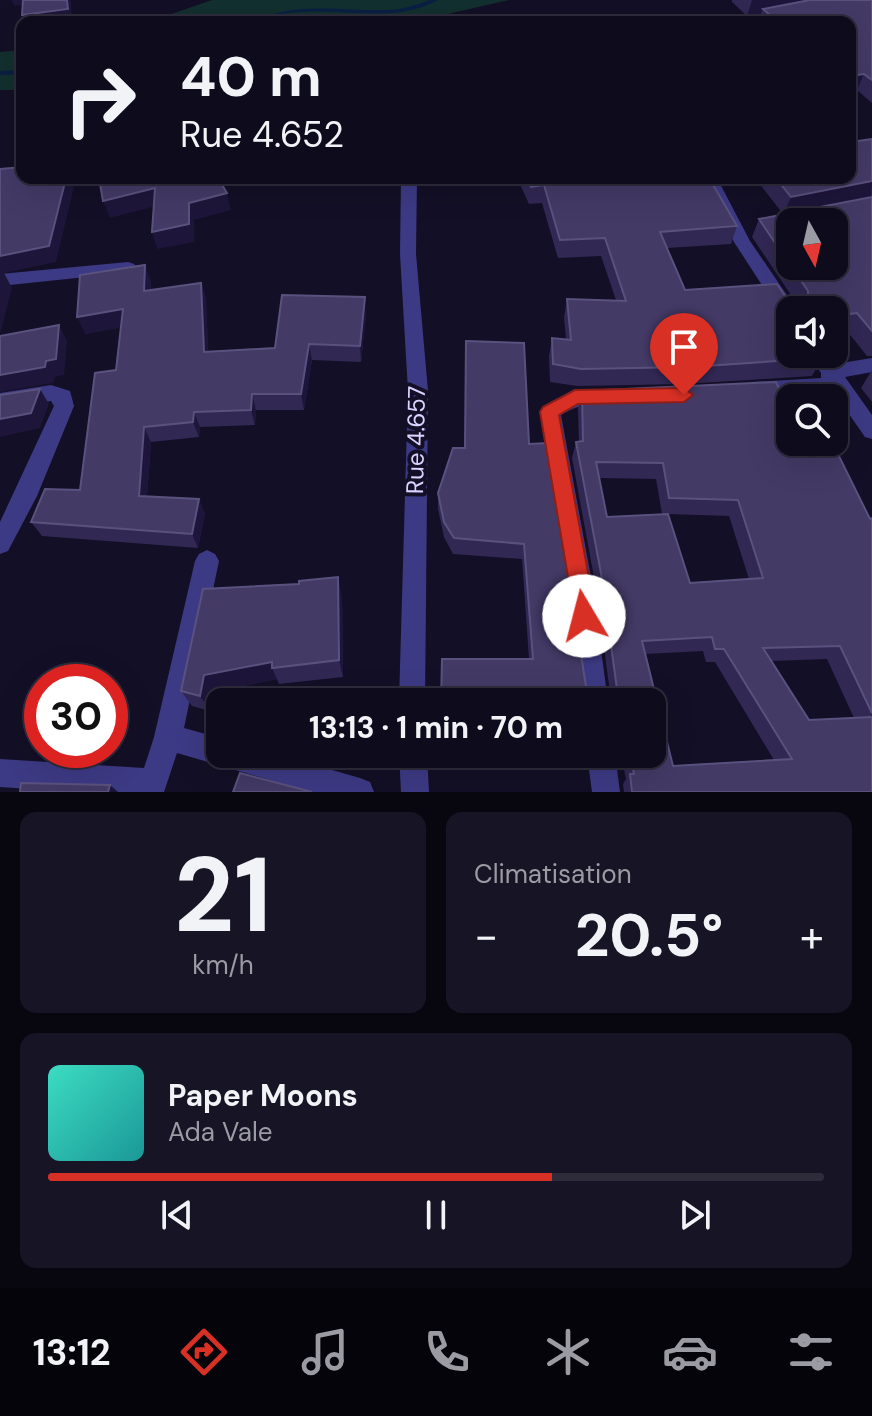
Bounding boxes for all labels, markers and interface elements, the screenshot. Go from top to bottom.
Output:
text: 40 m [180,40,322,113]
icon: right [48,48,152,152]
text: Rue 4.652 [180,111,344,158]
north arrow [776,208,848,280]
map controls [776,208,848,456]
button: sound [776,296,848,368]
pin [650,313,718,395]
icon: arrive [662,325,706,369]
button: search [776,384,848,456]
street label: Rue 4.657 [399,386,432,494]
position arrow [542,574,626,658]
speed limit sign: 30 [24,664,128,768]
text: 13:13 · 1 min · 70 m [309,708,563,747]
text: 21 [174,828,272,963]
text: Climatisation [474,857,632,891]
text: 20.5° [575,896,723,975]
text: − [474,907,498,965]
text: + [800,907,824,965]
text: km/h [192,948,254,982]
text: Paper Moons [168,1076,358,1115]
text: Ada Vale [168,1115,273,1149]
icon: previous [155,1193,199,1237]
icon: pause [414,1193,458,1237]
icon: next [673,1193,717,1237]
icon: directions [176,1324,232,1380]
icon: music [297,1324,353,1380]
icon: phone [419,1324,475,1380]
icon: climate [540,1324,596,1380]
icon: car [662,1324,718,1380]
icon: filters [783,1324,839,1380]
text: 13:12 [33,1329,111,1376]

